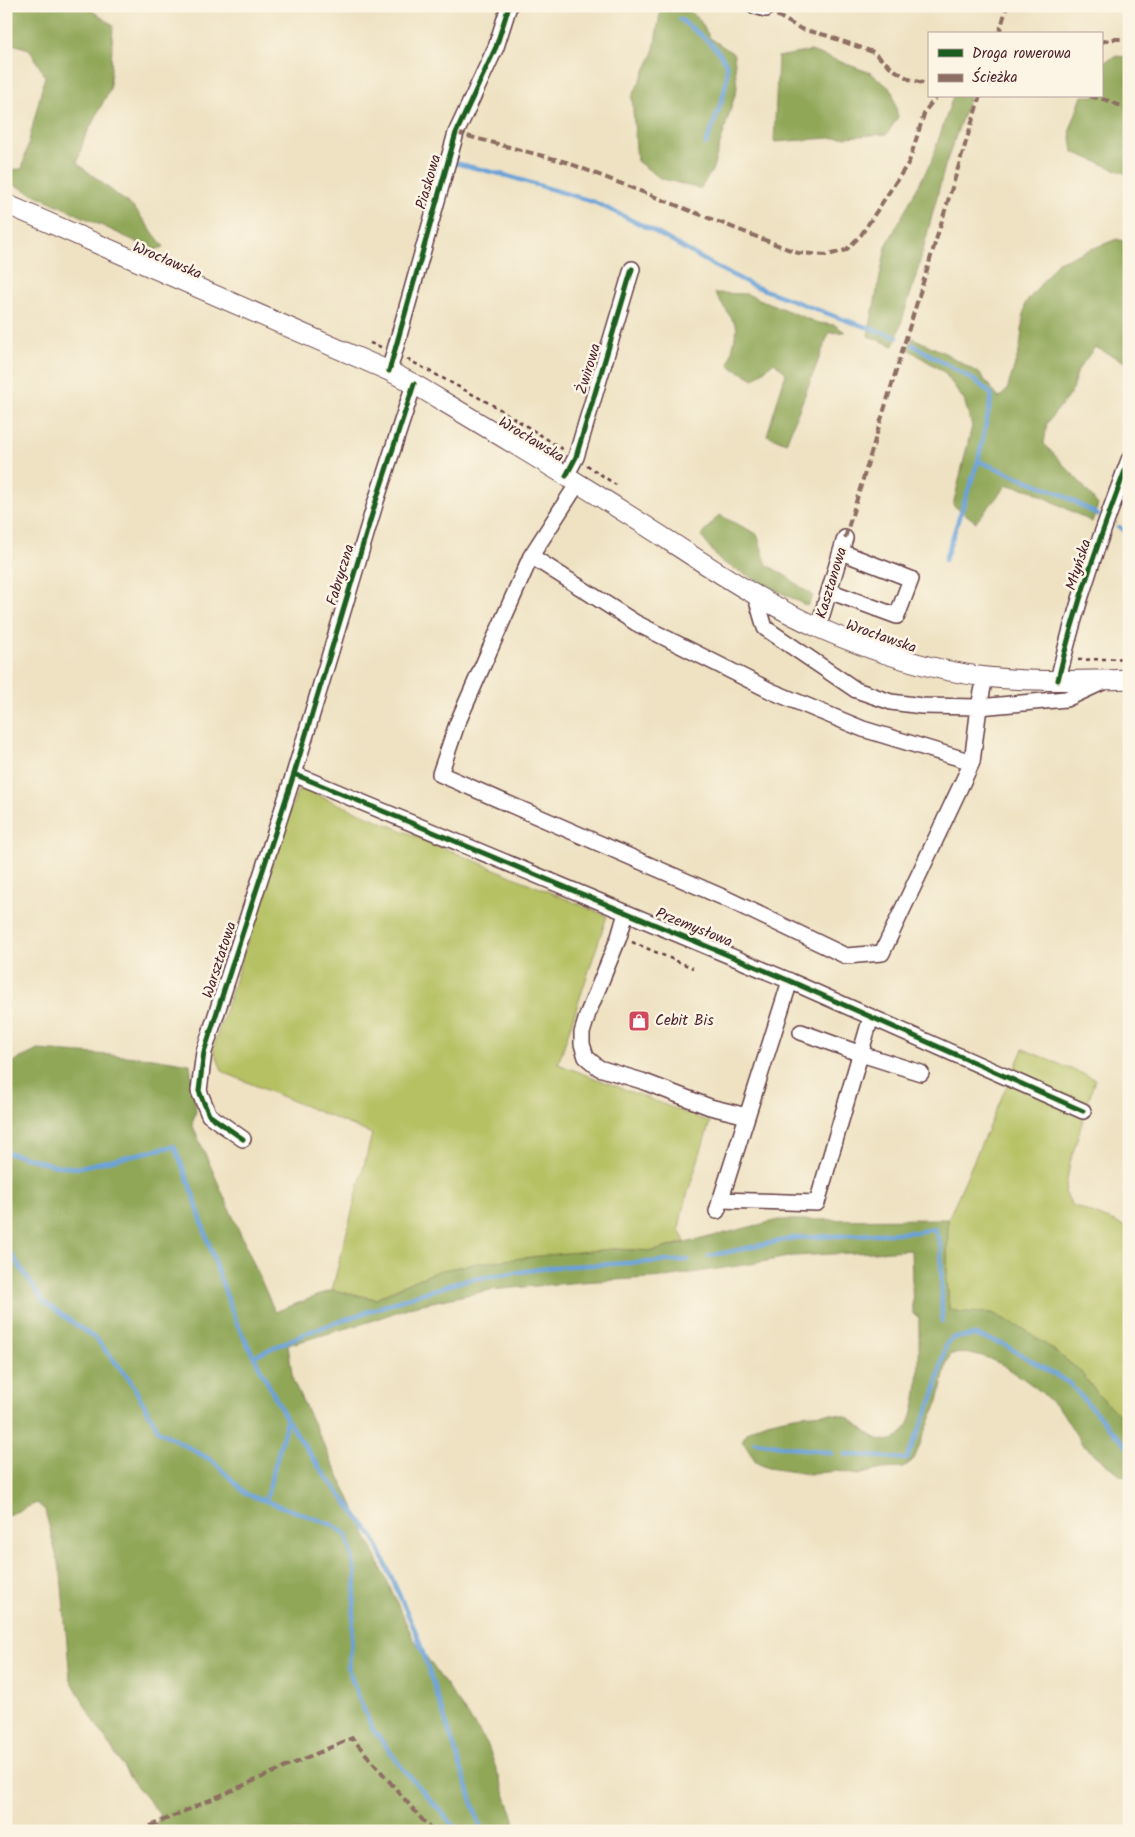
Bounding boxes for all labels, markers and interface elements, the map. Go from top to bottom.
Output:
legend [928,32,1102,98]
text: Droga rowerowa [972,42,1071,66]
text: Ścieżka [972,66,1017,90]
street label: Piaskowa [410,152,448,212]
street label: Wrocławska [129,236,205,286]
street label: Żwirowa [570,341,608,397]
street label: Wrocławska [493,411,569,469]
street label: Młyńska [1059,536,1099,594]
street label: Fabryczna [320,541,362,609]
street label: Kasztanowa [810,544,854,622]
street label: Wrocławska [842,614,920,660]
street label: Przemysłowa [652,902,736,954]
street label: Warsztatowa [196,919,244,1001]
shop icon: Cebit Bis [627,1009,651,1033]
place label: Cebit Bis [655,1009,714,1033]

